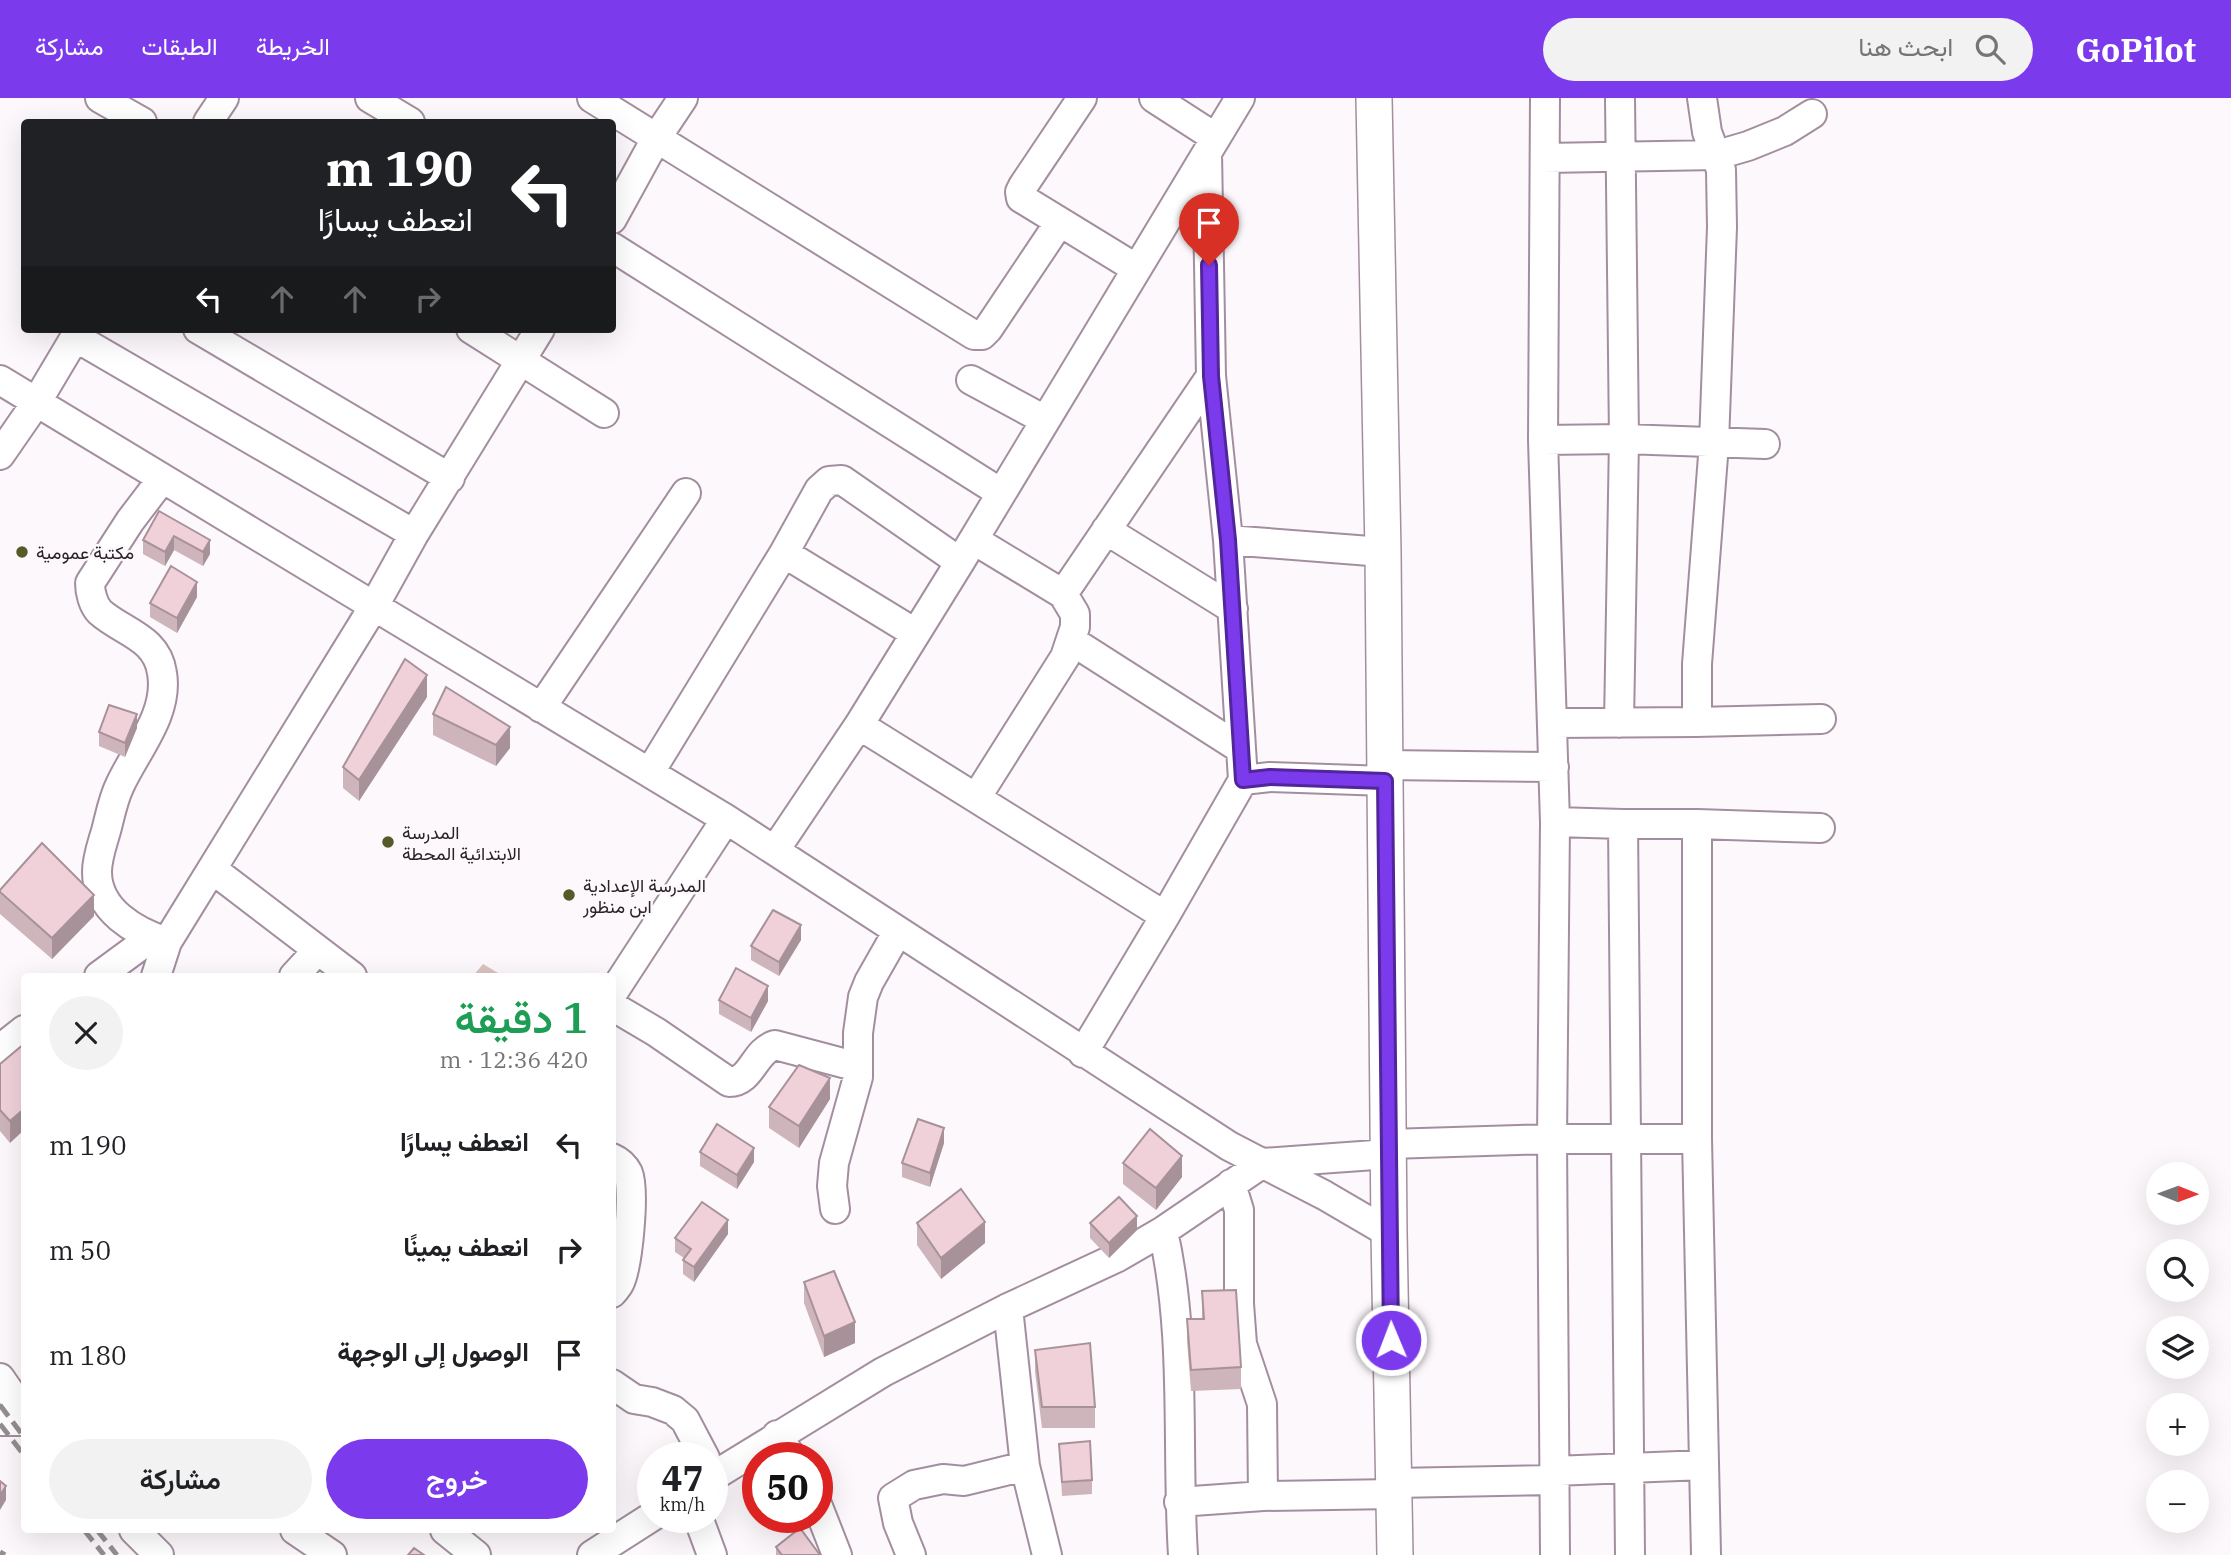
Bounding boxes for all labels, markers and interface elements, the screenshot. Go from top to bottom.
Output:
search box [1543,18,2033,81]
text: GoPilot [2075,28,2196,71]
text: ابحث هنا [1858,29,1953,63]
text: مشاركة [35,30,103,62]
text: الطبقات [141,30,218,62]
text: الخريطة [256,30,330,62]
icon: search [1971,30,2009,68]
text: 190 m [326,136,473,199]
icon: left [497,147,588,238]
pin [1179,193,1239,265]
text: انعطف يسارًا [318,198,473,240]
icon: arrive [1190,204,1228,242]
icon: left [190,280,228,318]
icon: ahead [263,280,301,318]
icon: ahead [336,280,374,318]
icon: right [409,280,447,318]
place label: مكتبة عمومية [36,541,134,564]
marker: مكتبة عمومية [14,544,30,560]
place label: المدرسة الابتدائية المحطة [402,821,521,865]
marker: المدرسة الابتدائية المحطة [380,834,396,850]
place label: المدرسة الإعدادية ابن منظور [582,874,706,918]
marker: المدرسة الإعدادية ابن منظور [561,887,577,903]
text: 1 دقيقة [454,990,588,1045]
button: close [49,996,123,1070]
text: 420 m · 12:36 [439,1044,588,1074]
text: انعطف يسارًا [400,1124,529,1158]
icon: left [550,1126,588,1164]
text: 190 m [49,1128,127,1162]
north arrow [2146,1162,2208,1225]
map controls [2146,1162,2209,1533]
text: انعطف يمينًا [403,1229,529,1263]
icon: right [550,1231,588,1269]
text: 50 m [49,1233,111,1267]
button: search [2146,1239,2209,1302]
position arrow [1354,1303,1428,1377]
button: layers [2146,1316,2209,1379]
text: الوصول إلى الوجهة [337,1334,529,1368]
icon: arrive [550,1336,588,1374]
text: 180 m [49,1338,127,1372]
button: + [2146,1393,2209,1456]
button: مشاركة [49,1439,312,1519]
button: خروج [326,1439,588,1519]
speed limit sign: 50 [742,1442,833,1533]
text: 47 [661,1455,704,1501]
button: − [2146,1470,2209,1533]
text: km/h [660,1493,705,1516]

